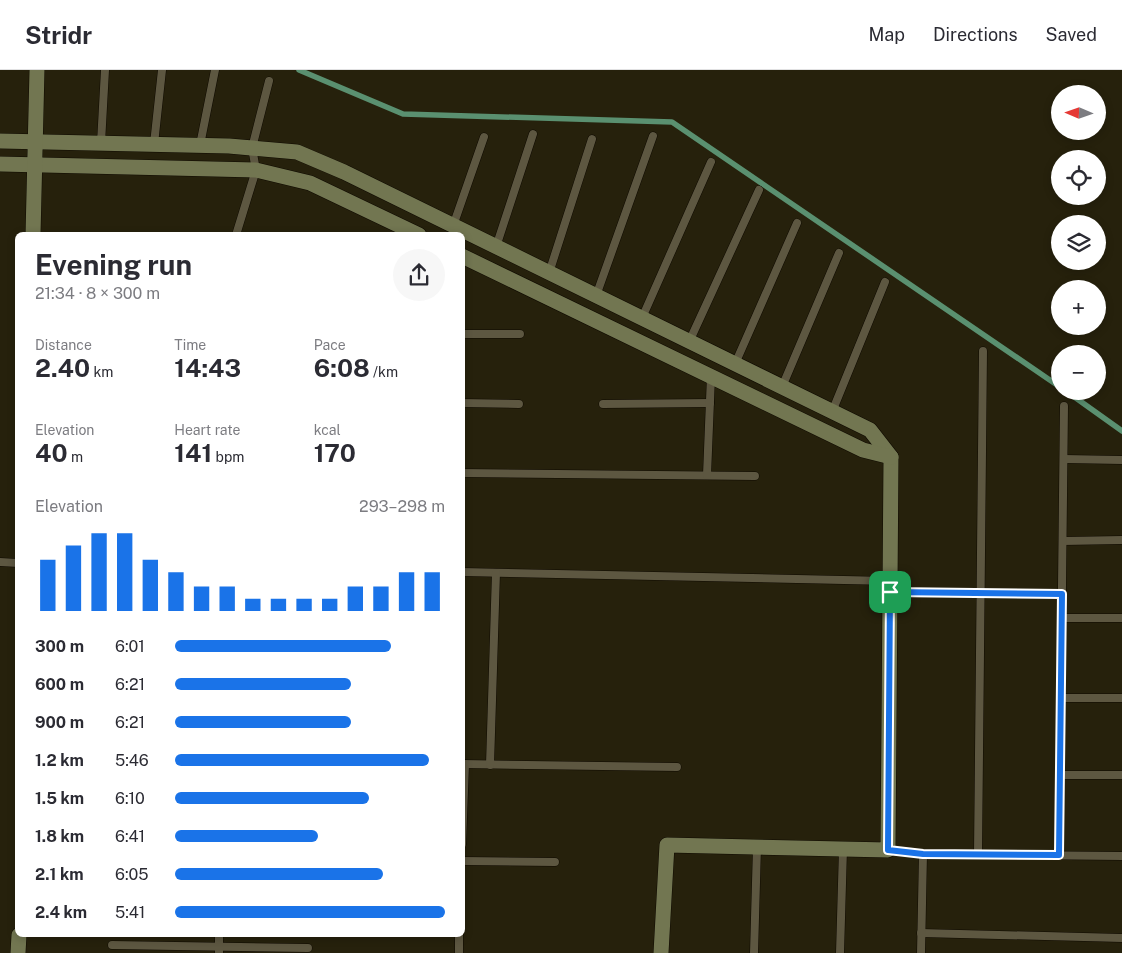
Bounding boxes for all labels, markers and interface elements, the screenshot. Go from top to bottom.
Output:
text: Stridr [25,21,92,49]
text: Map [868,24,905,45]
text: Directions [933,24,1018,45]
text: Saved [1046,24,1097,45]
north arrow [1051,85,1106,140]
map controls [1051,85,1106,400]
button: locate [1051,150,1106,205]
button: layers [1051,215,1106,270]
text: Evening run [35,248,192,281]
button: share [393,249,445,301]
button: + [1051,280,1106,335]
text: 21:34 · 8 × 300 m [35,284,160,303]
text: Distance [35,337,92,353]
text: Time [174,337,206,353]
text: Pace [314,337,346,353]
button: − [1051,345,1106,400]
text: 2.40 [35,353,90,383]
text: 14:43 [174,353,241,383]
text: 6:08 [314,353,370,383]
text: km [90,364,113,380]
text: /km [370,364,398,380]
text: Elevation [35,422,94,438]
text: Heart rate [174,422,241,438]
text: kcal [314,422,341,438]
text: 40 [35,438,68,468]
text: 141 [174,438,212,468]
text: 170 [314,438,356,468]
text: m [68,449,83,465]
text: bpm [212,449,244,465]
text: Elevation [35,497,103,516]
text: 293–298 m [359,497,445,516]
pin [869,571,911,613]
icon: arrive [876,578,904,606]
text: 300 m [35,637,84,656]
text: 6:01 [115,637,145,656]
text: 600 m [35,675,84,694]
text: 6:21 [115,675,145,694]
text: 900 m [35,713,84,732]
text: 6:21 [115,713,145,732]
text: 1.2 km [35,751,84,770]
text: 5:46 [115,751,149,770]
text: 1.5 km [35,789,84,808]
text: 6:10 [115,789,145,808]
text: 1.8 km [35,827,84,846]
text: 6:41 [115,827,145,846]
text: 2.1 km [35,865,84,884]
text: 6:05 [115,865,149,884]
text: 2.4 km [35,903,87,922]
text: 5:41 [115,903,145,922]

